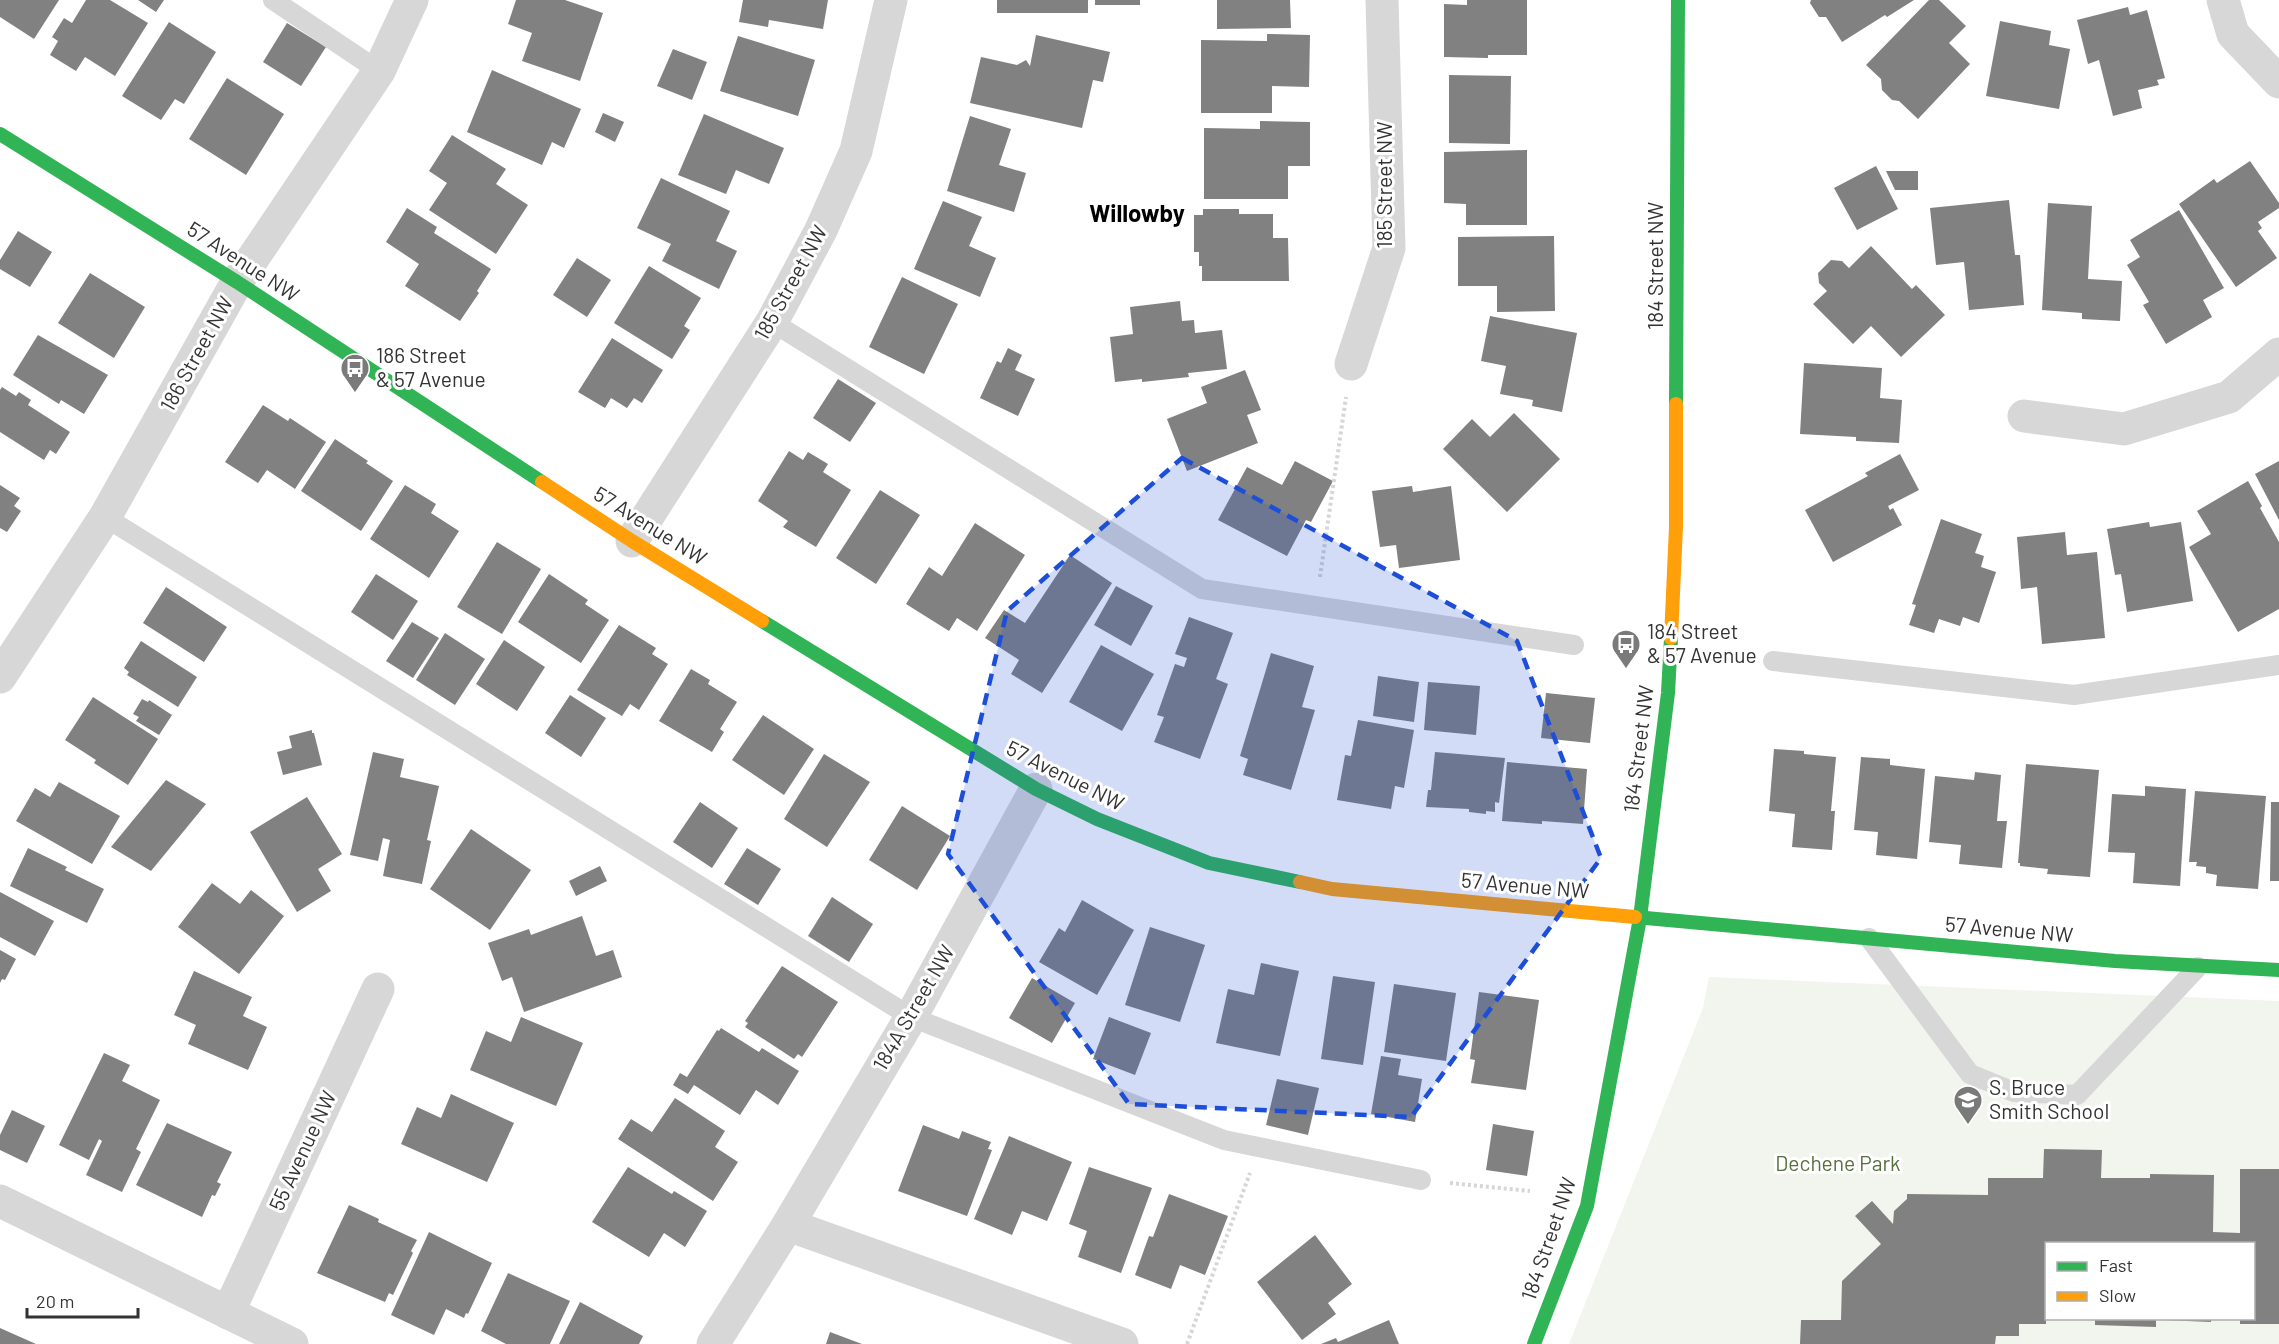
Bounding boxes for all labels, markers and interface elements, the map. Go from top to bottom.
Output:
street label: 185 Street NW [1371,121,1396,249]
district label: Willowby [1089,198,1185,227]
street label: 184 Street NW [1642,202,1667,330]
street label: 57 Avenue NW [183,215,305,306]
street label: 185 Street NW [748,220,832,344]
street label: 186 Street NW [154,291,238,415]
place label: 186 Street & 57 Avenue [376,342,486,391]
bus stop icon: 186 Street & 57 Avenue [339,352,371,394]
street label: 57 Avenue NW [590,480,712,569]
place label: 184 Street & 57 Avenue [1647,618,1757,667]
bus stop icon: 184 Street & 57 Avenue [1610,628,1642,670]
street label: 184 Street NW [1617,684,1658,814]
street label: 57 Avenue NW [1003,734,1129,815]
street label: 57 Avenue NW [1460,866,1590,903]
street label: 57 Avenue NW [1944,910,2074,947]
street label: 184A Street NW [867,940,959,1075]
place label: S. Bruce Smith School [1989,1074,2109,1123]
school or university icon: S. Bruce Smith School [1952,1084,1984,1126]
street label: 55 Avenue NW [263,1086,340,1214]
park label: Dechene Park [1775,1150,1901,1175]
street label: 184 Street NW [1515,1174,1580,1303]
legend [2045,1242,2255,1320]
text: Fast [2099,1254,2133,1276]
scale bar [27,1281,138,1319]
text: Slow [2099,1284,2136,1306]
text: 20 m [36,1290,74,1312]

